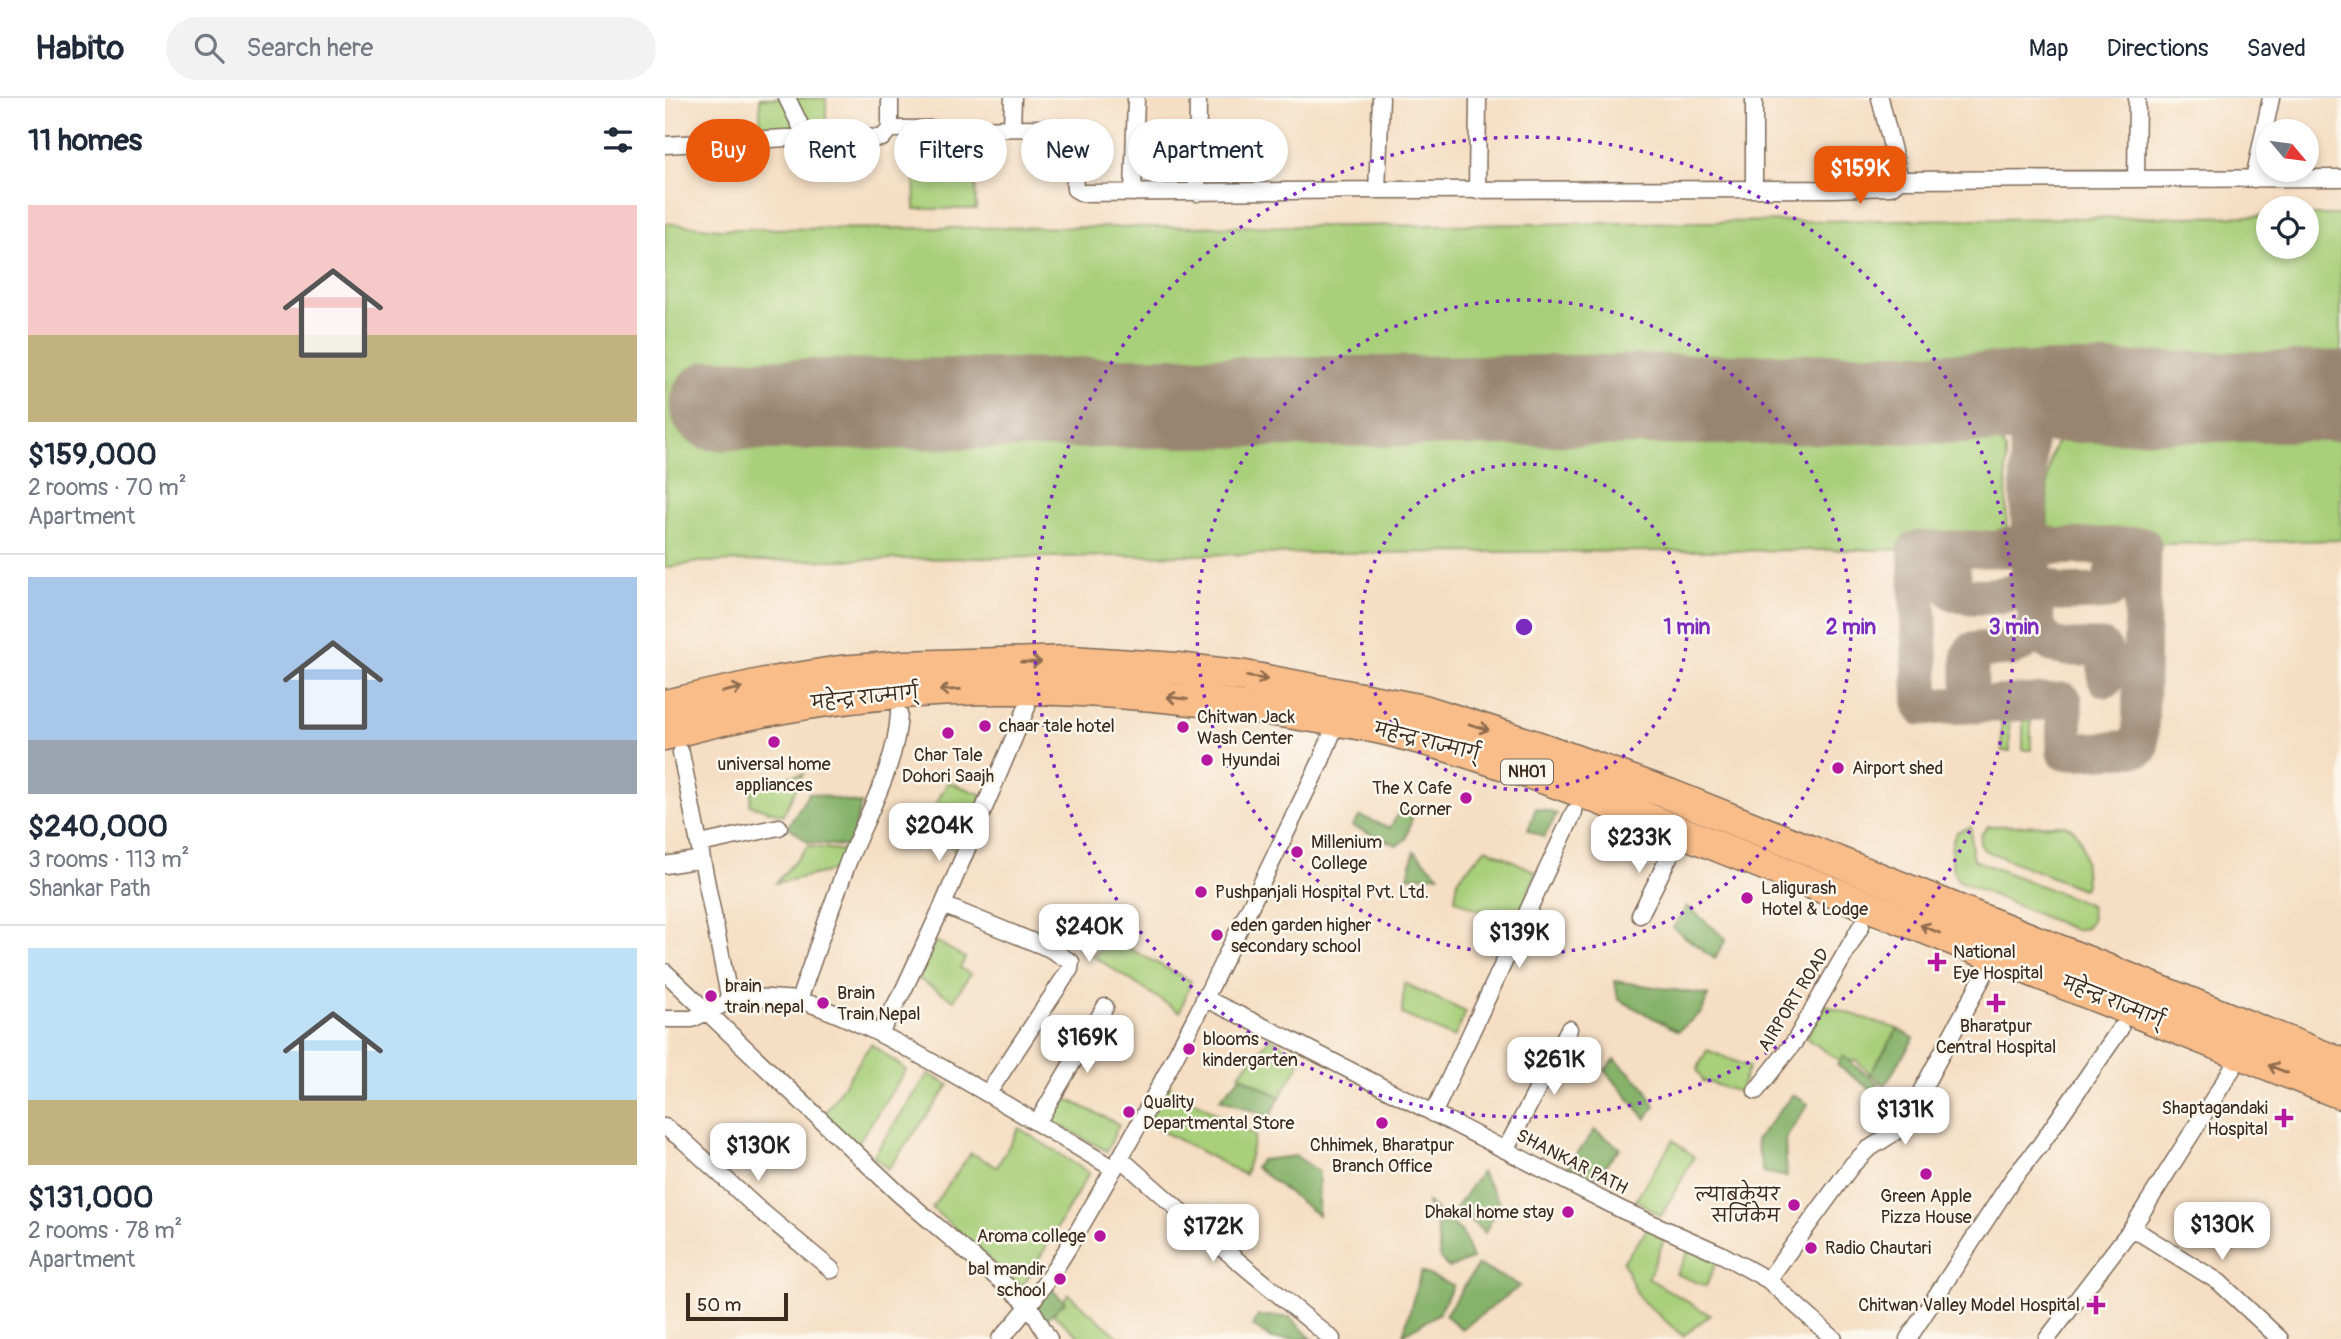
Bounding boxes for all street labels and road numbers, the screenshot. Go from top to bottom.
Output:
street label: महेन्द्र राज्मार्ग् [809,676,921,716]
street label: महेन्द्र राज्मार्ग् [1371,713,1485,768]
road number: NH01 [1501,760,1553,785]
street label: AIRPORT ROAD [1753,944,1835,1056]
street label: महेन्द्र राज्मार्ग् [2057,966,2171,1034]
street label: SHANKAR PATH [1512,1124,1632,1200]

